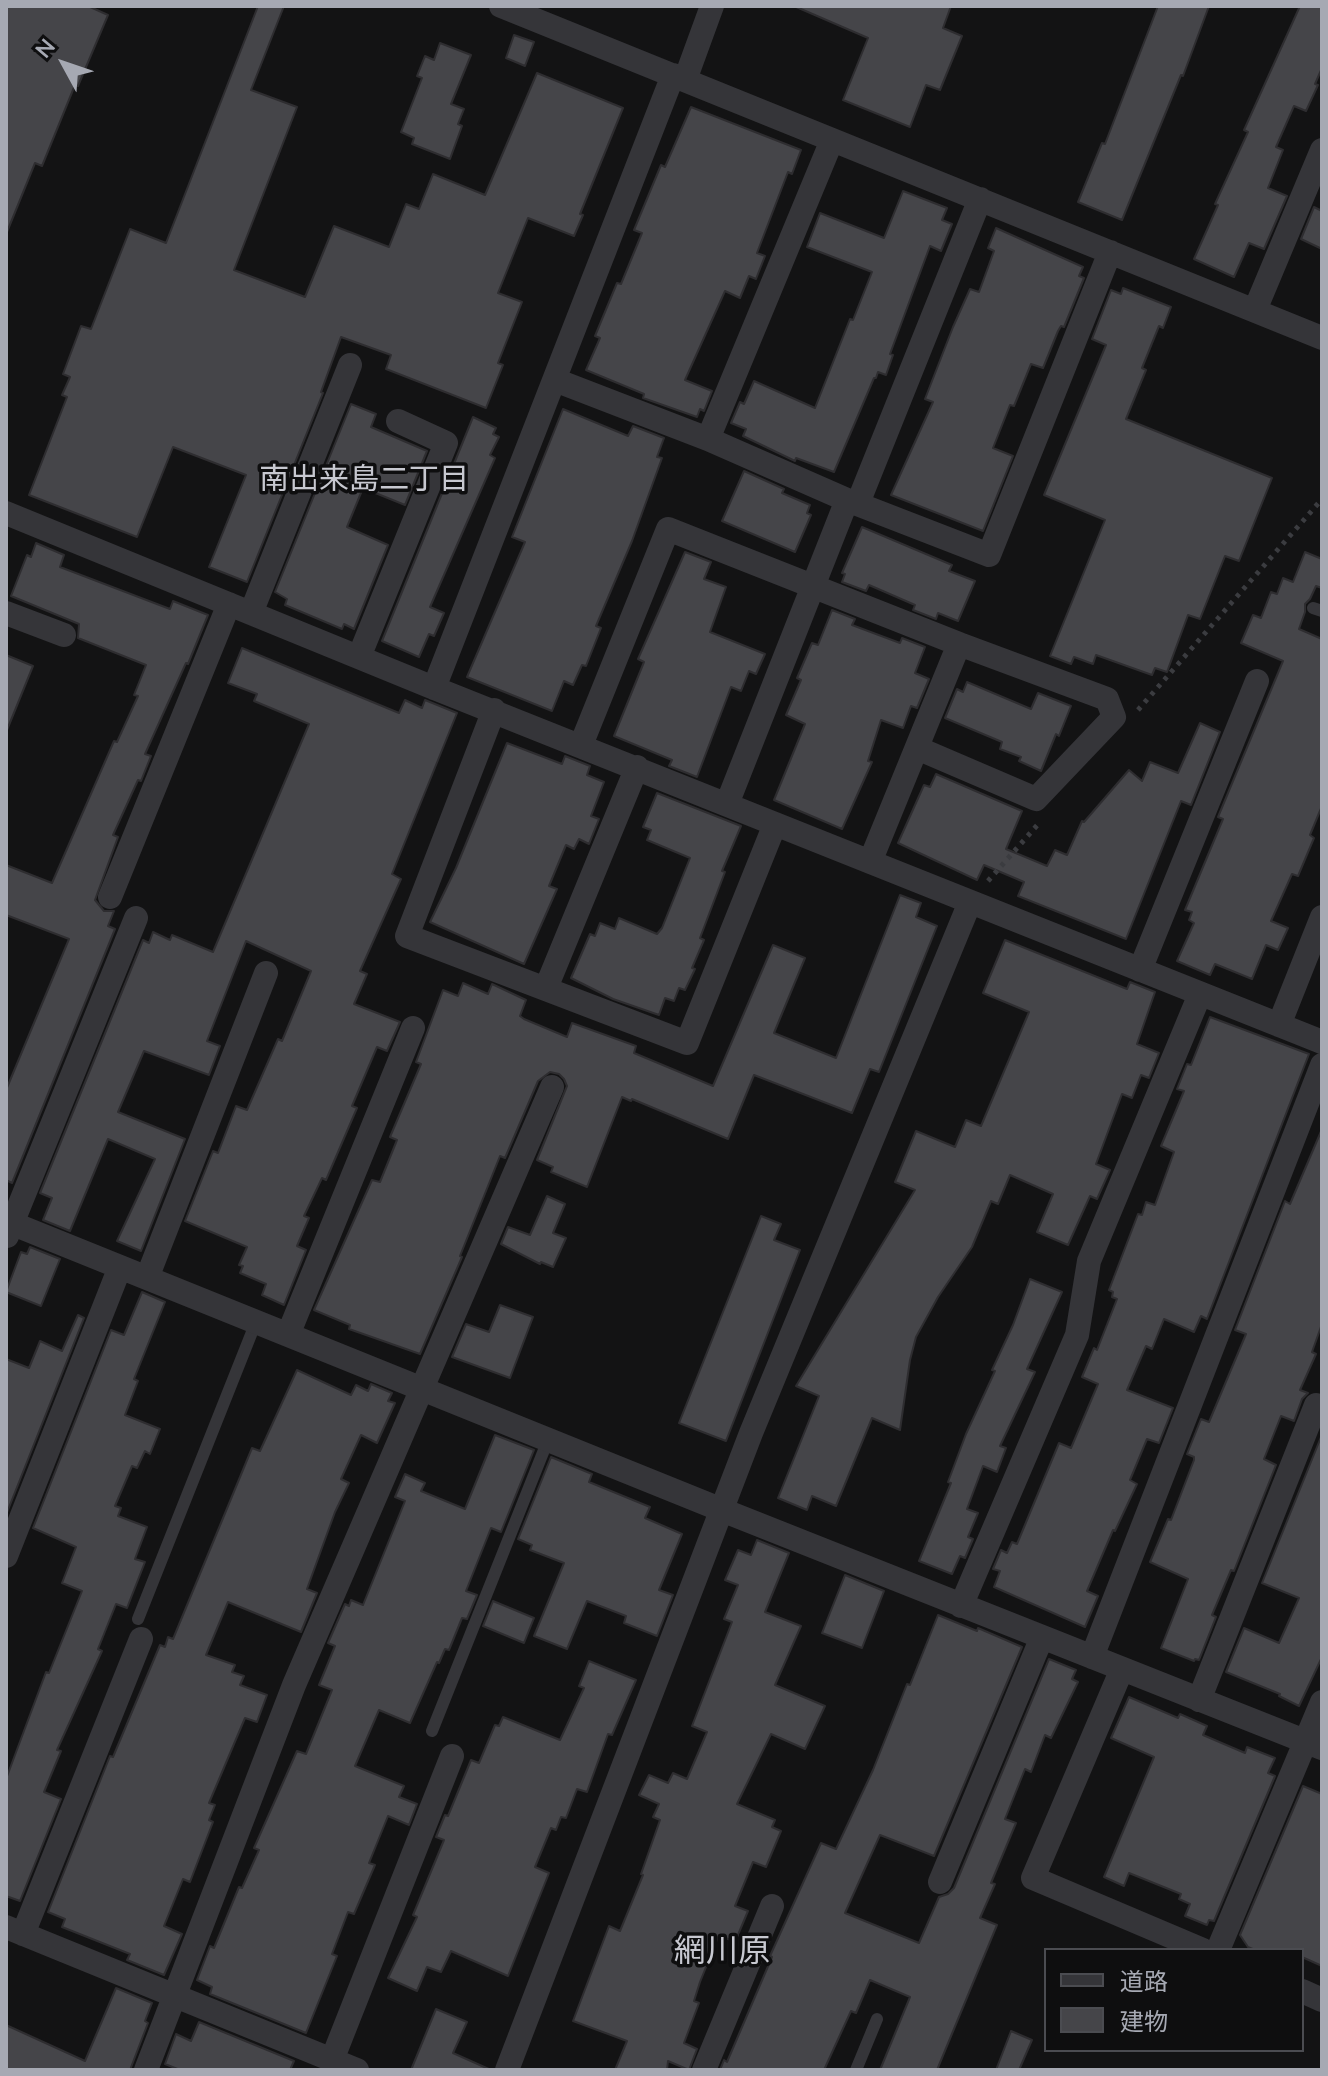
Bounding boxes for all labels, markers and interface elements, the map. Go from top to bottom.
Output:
north arrow [24,24,104,104]
text: N [29,33,62,65]
district label: 南出来島二丁目 [259,464,469,500]
district label: 網川原 [674,1934,770,1972]
legend [1044,1948,1304,2052]
text: 道路 [1120,1966,1168,1998]
text: 建物 [1120,2006,1168,2038]

